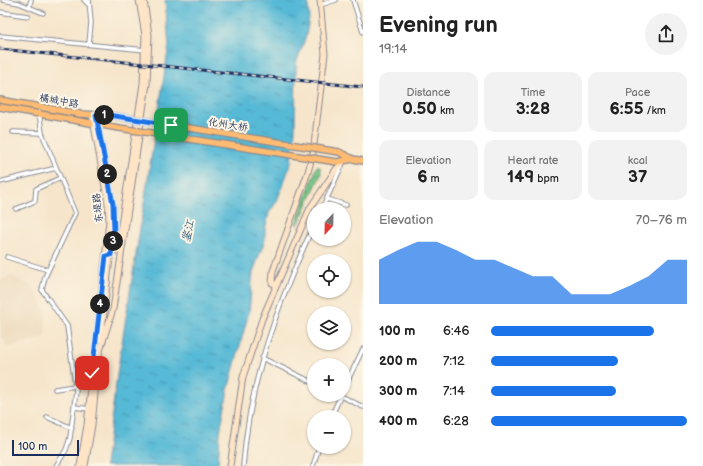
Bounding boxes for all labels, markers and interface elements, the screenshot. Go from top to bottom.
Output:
text: Evening run [379,12,498,39]
button: share [645,13,687,55]
text: 19:14 [379,41,407,57]
text: Distance [406,86,450,99]
text: Time [521,86,545,99]
text: Pace [625,86,650,99]
street label: 橘城中路 [38,92,80,110]
text: 0.50 [402,99,437,119]
text: 3:28 [516,99,550,119]
text: 6:55 [609,99,643,119]
text: km [437,104,454,117]
text: /km [643,104,666,117]
pin: 1 [94,105,114,125]
text: 1 [102,108,106,121]
pin [154,108,188,142]
icon: arrive [160,114,182,136]
street label: 化州大桥 [207,116,249,134]
text: Elevation [405,154,451,167]
text: Heart rate [508,154,558,167]
text: kcal [628,154,648,167]
pin: 2 [97,164,117,184]
text: 2 [104,167,110,180]
text: 6 [417,167,427,187]
text: 149 [507,167,534,187]
text: 37 [628,167,647,187]
text: m [427,172,440,185]
text: bpm [534,172,559,185]
street label: 东堤路 [90,192,106,224]
north arrow [307,202,351,246]
map controls [307,202,351,454]
text: Elevation [379,212,433,228]
text: 70–76 m [636,212,687,228]
water label: 鉴江 [179,218,197,243]
pin: 3 [103,231,123,251]
text: 3 [110,234,116,247]
button: locate [307,254,351,298]
pin: 4 [90,294,110,314]
text: 4 [97,297,103,310]
button: layers [307,306,351,350]
text: 100 m [379,323,415,339]
text: 6:46 [443,323,469,339]
text: 200 m [379,353,417,369]
text: 7:12 [443,353,465,369]
pin [75,356,109,390]
button: + [307,358,351,402]
icon: check [81,362,103,384]
text: 300 m [379,383,417,399]
text: 7:14 [443,383,465,399]
button: − [307,410,351,454]
text: 400 m [379,413,417,429]
text: 6:28 [443,413,469,429]
scale bar [12,438,79,457]
text: 100 m [18,440,47,453]

